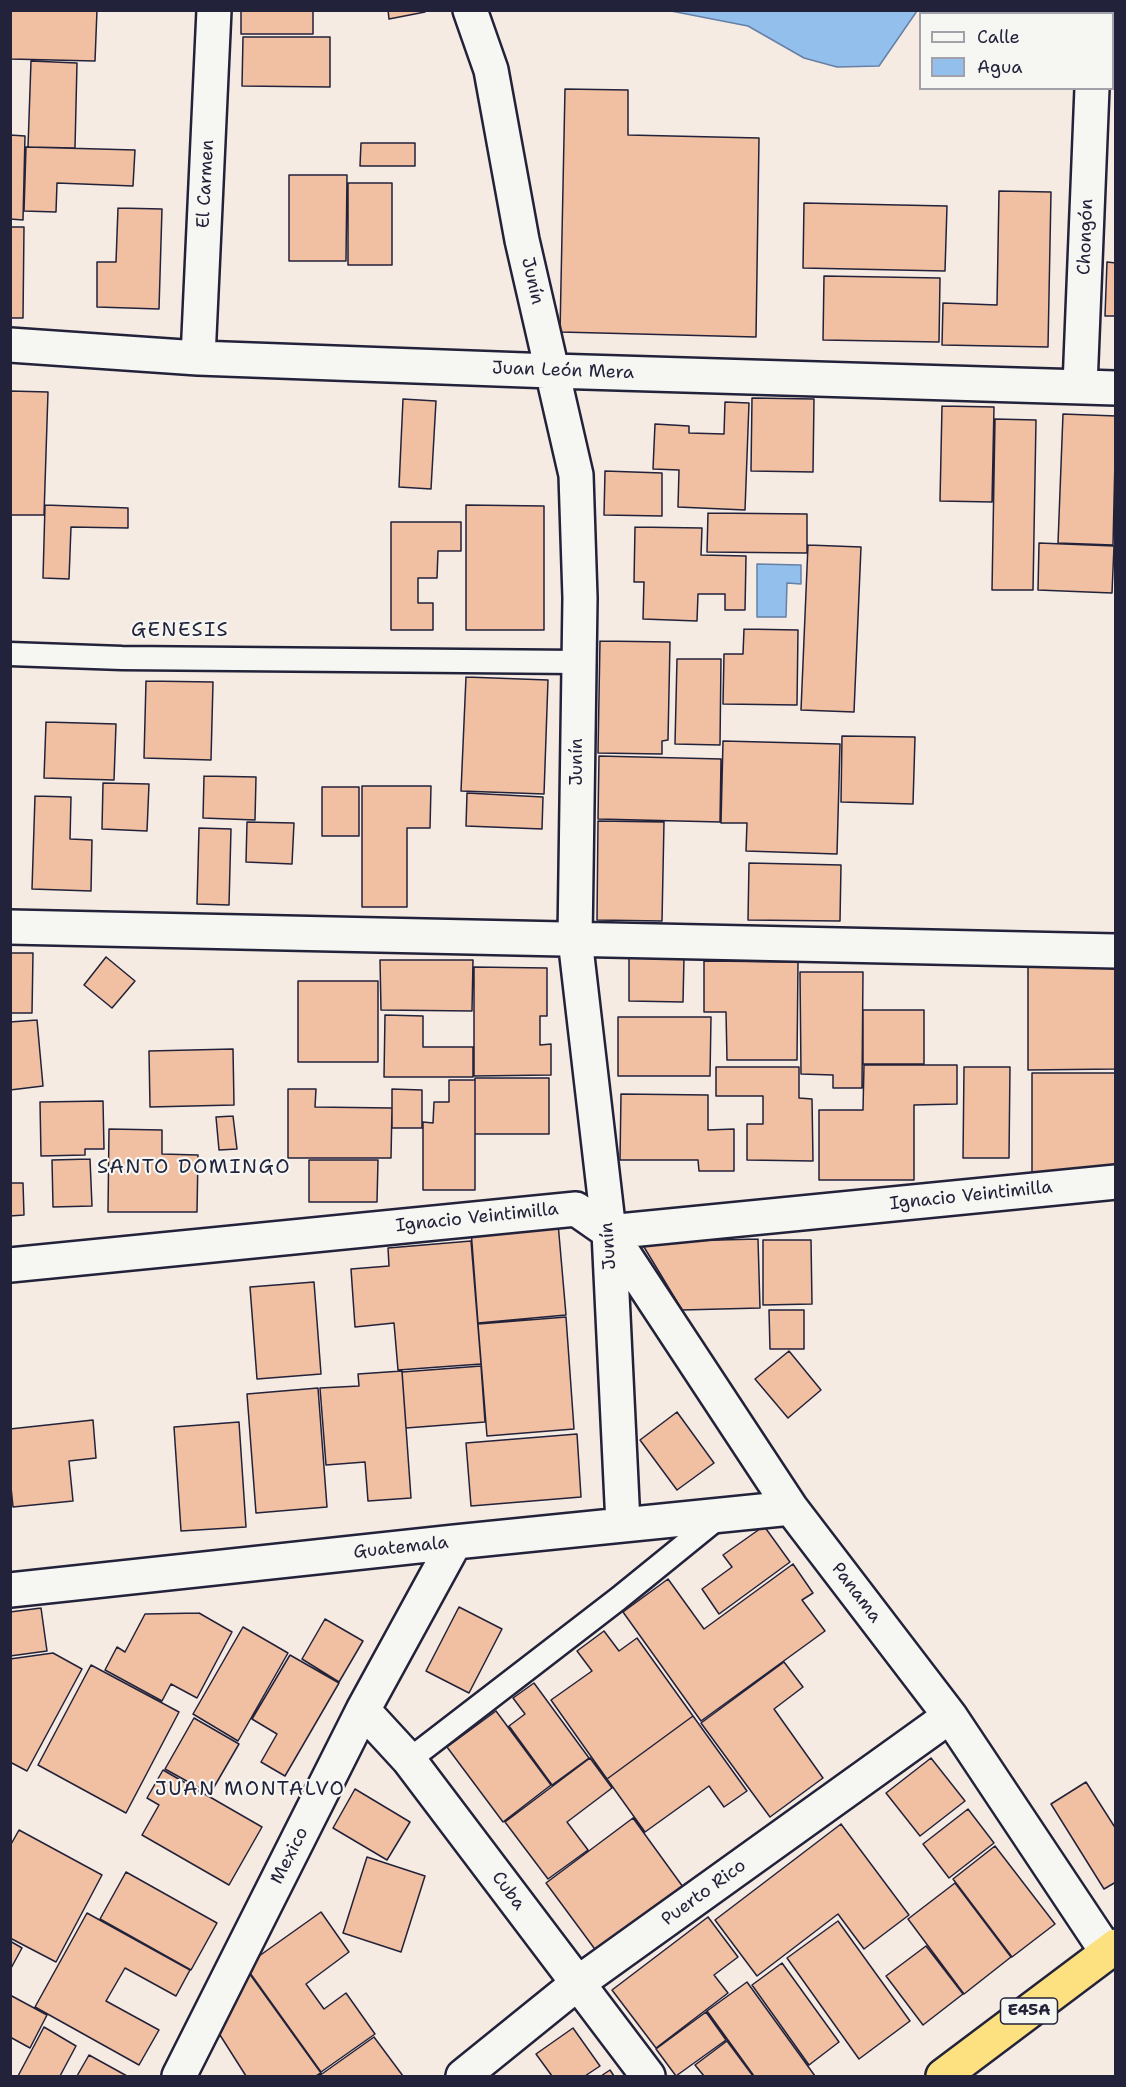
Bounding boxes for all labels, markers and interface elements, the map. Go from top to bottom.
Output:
legend [919,12,1114,90]
text: Calle [977,25,1020,49]
text: Agua [977,55,1022,79]
street label: El Carmen [193,139,219,229]
street label: Chongón [1074,199,1098,275]
street label: Junín [516,255,548,307]
street label: Juan León Mera [492,358,634,384]
district label: GENESIS [131,619,229,643]
street label: Junín [566,738,588,786]
district label: SANTO DOMINGO [97,1156,291,1180]
street label: Ignacio Veintimilla [889,1177,1053,1215]
street label: Ignacio Veintimilla [395,1199,559,1237]
street label: Junín [597,1221,621,1271]
street label: Guatemala [352,1532,450,1564]
street label: Panama [826,1559,886,1627]
district label: JUAN MONTALVO [155,1778,345,1802]
street label: Mexico [267,1824,313,1888]
street label: Puerto Rico [658,1855,750,1931]
street label: Cuba [487,1867,529,1915]
road number: E45A [1000,1998,1058,2024]

